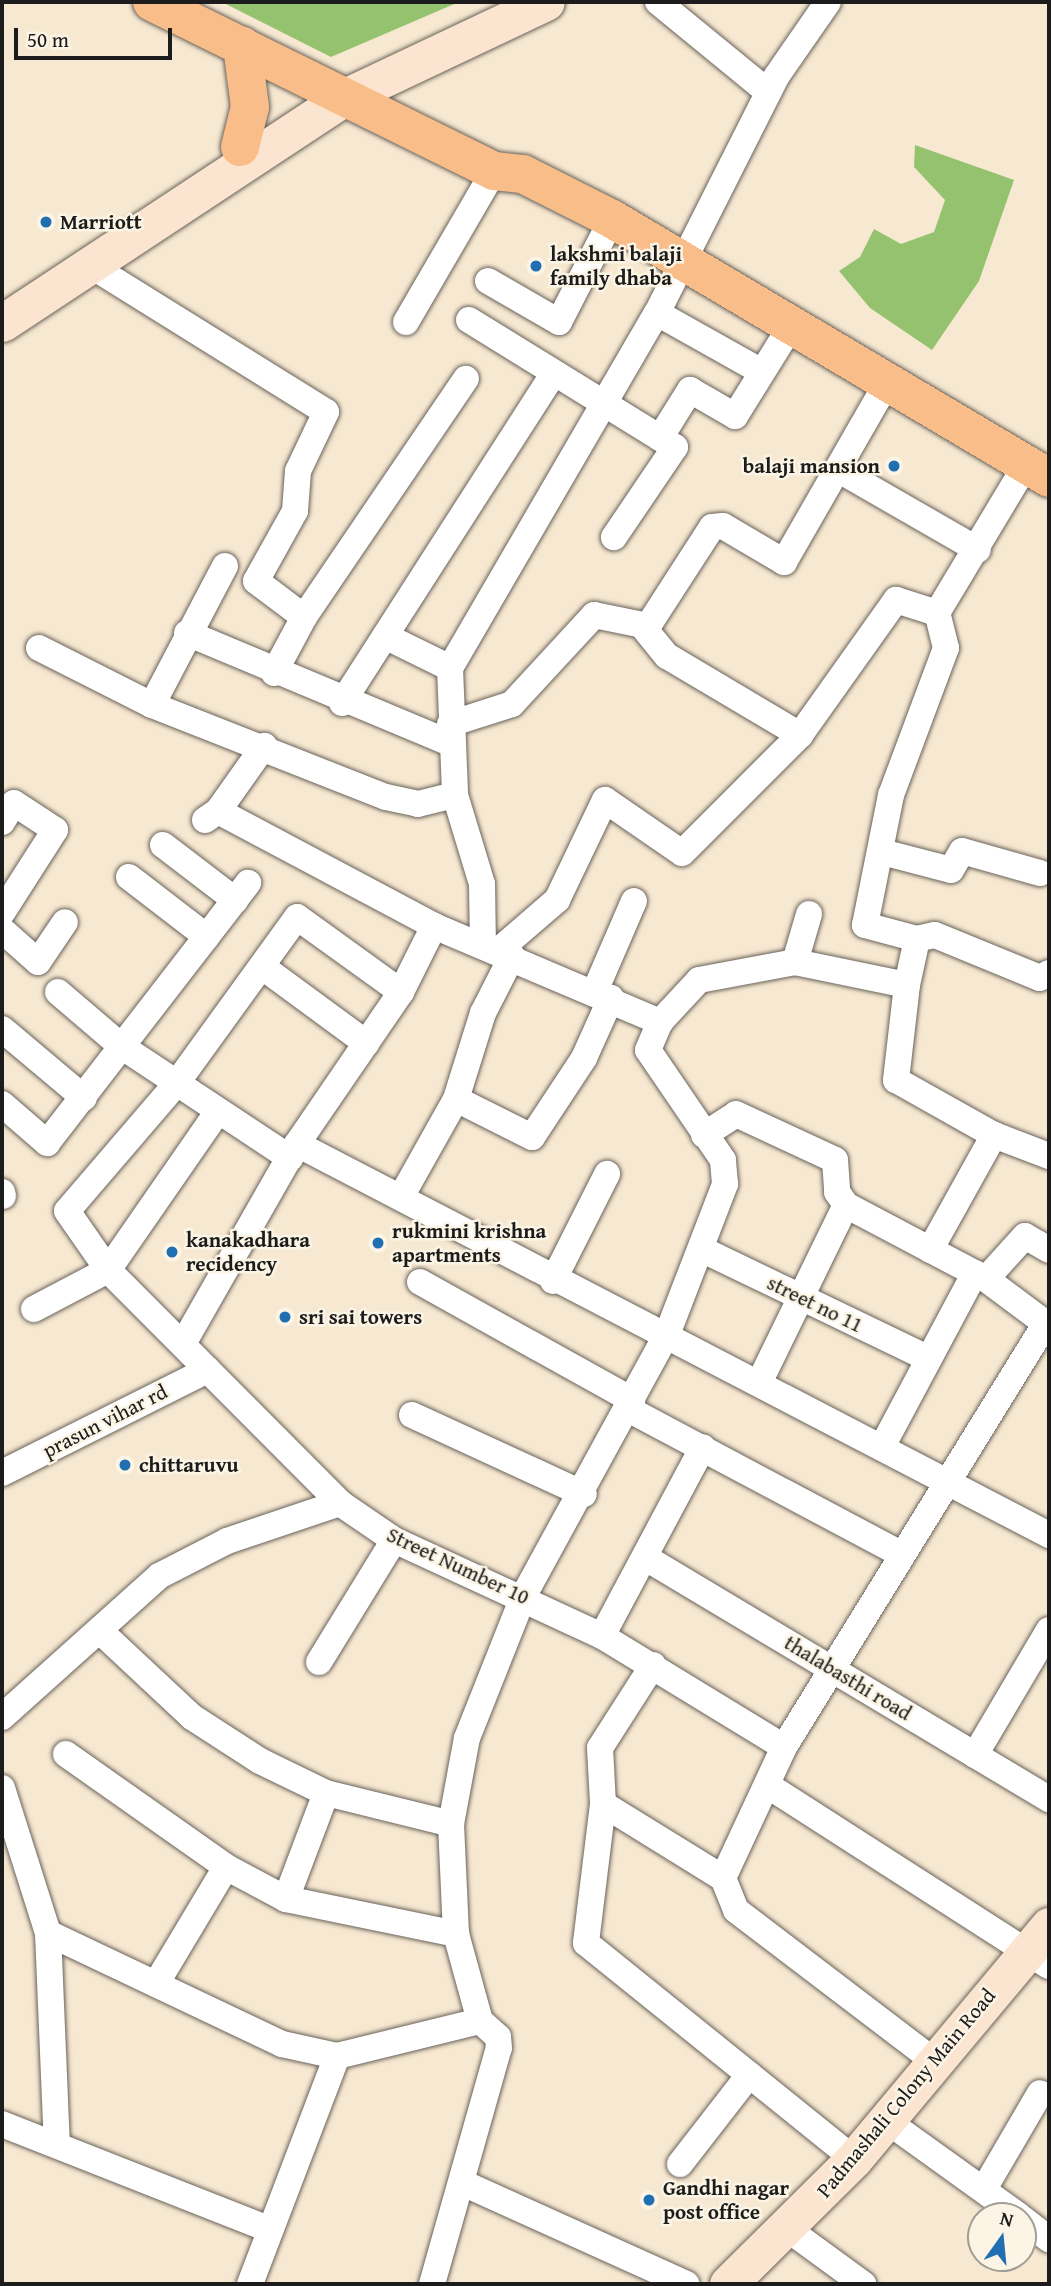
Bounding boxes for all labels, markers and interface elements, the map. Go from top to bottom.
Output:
scale bar [18,14,175,58]
text: 50 m [27,24,69,55]
place label: Marriott [60,209,142,235]
marker: Marriott [38,214,54,230]
place label: lakshmi balaji family dhaba [550,241,682,291]
marker: lakshmi balaji family dhaba [528,258,544,274]
place label: balaji mansion [743,453,880,479]
marker: balaji mansion [886,458,902,474]
place label: rukmini krishna apartments [392,1218,546,1268]
place label: kanakadhara recidency [186,1227,310,1277]
marker: rukmini krishna apartments [370,1235,386,1251]
marker: kanakadhara recidency [164,1244,180,1260]
street label: street no 11 [763,1270,867,1338]
place label: sri sai towers [299,1304,422,1330]
marker: sri sai towers [277,1309,293,1325]
street label: prasun vihar rd [38,1379,172,1463]
place label: chittaruvu [139,1452,238,1478]
marker: chittaruvu [117,1457,133,1473]
street label: Street Number 10 [383,1522,533,1610]
street label: thalabasthi road [780,1630,916,1726]
street label: Padmashali Colony Main Road [811,1983,1001,2203]
place label: Gandhi nagar post office [663,2175,789,2225]
marker: Gandhi nagar post office [641,2192,657,2208]
north arrow [967,2202,1037,2272]
text: N [997,2203,1017,2234]

